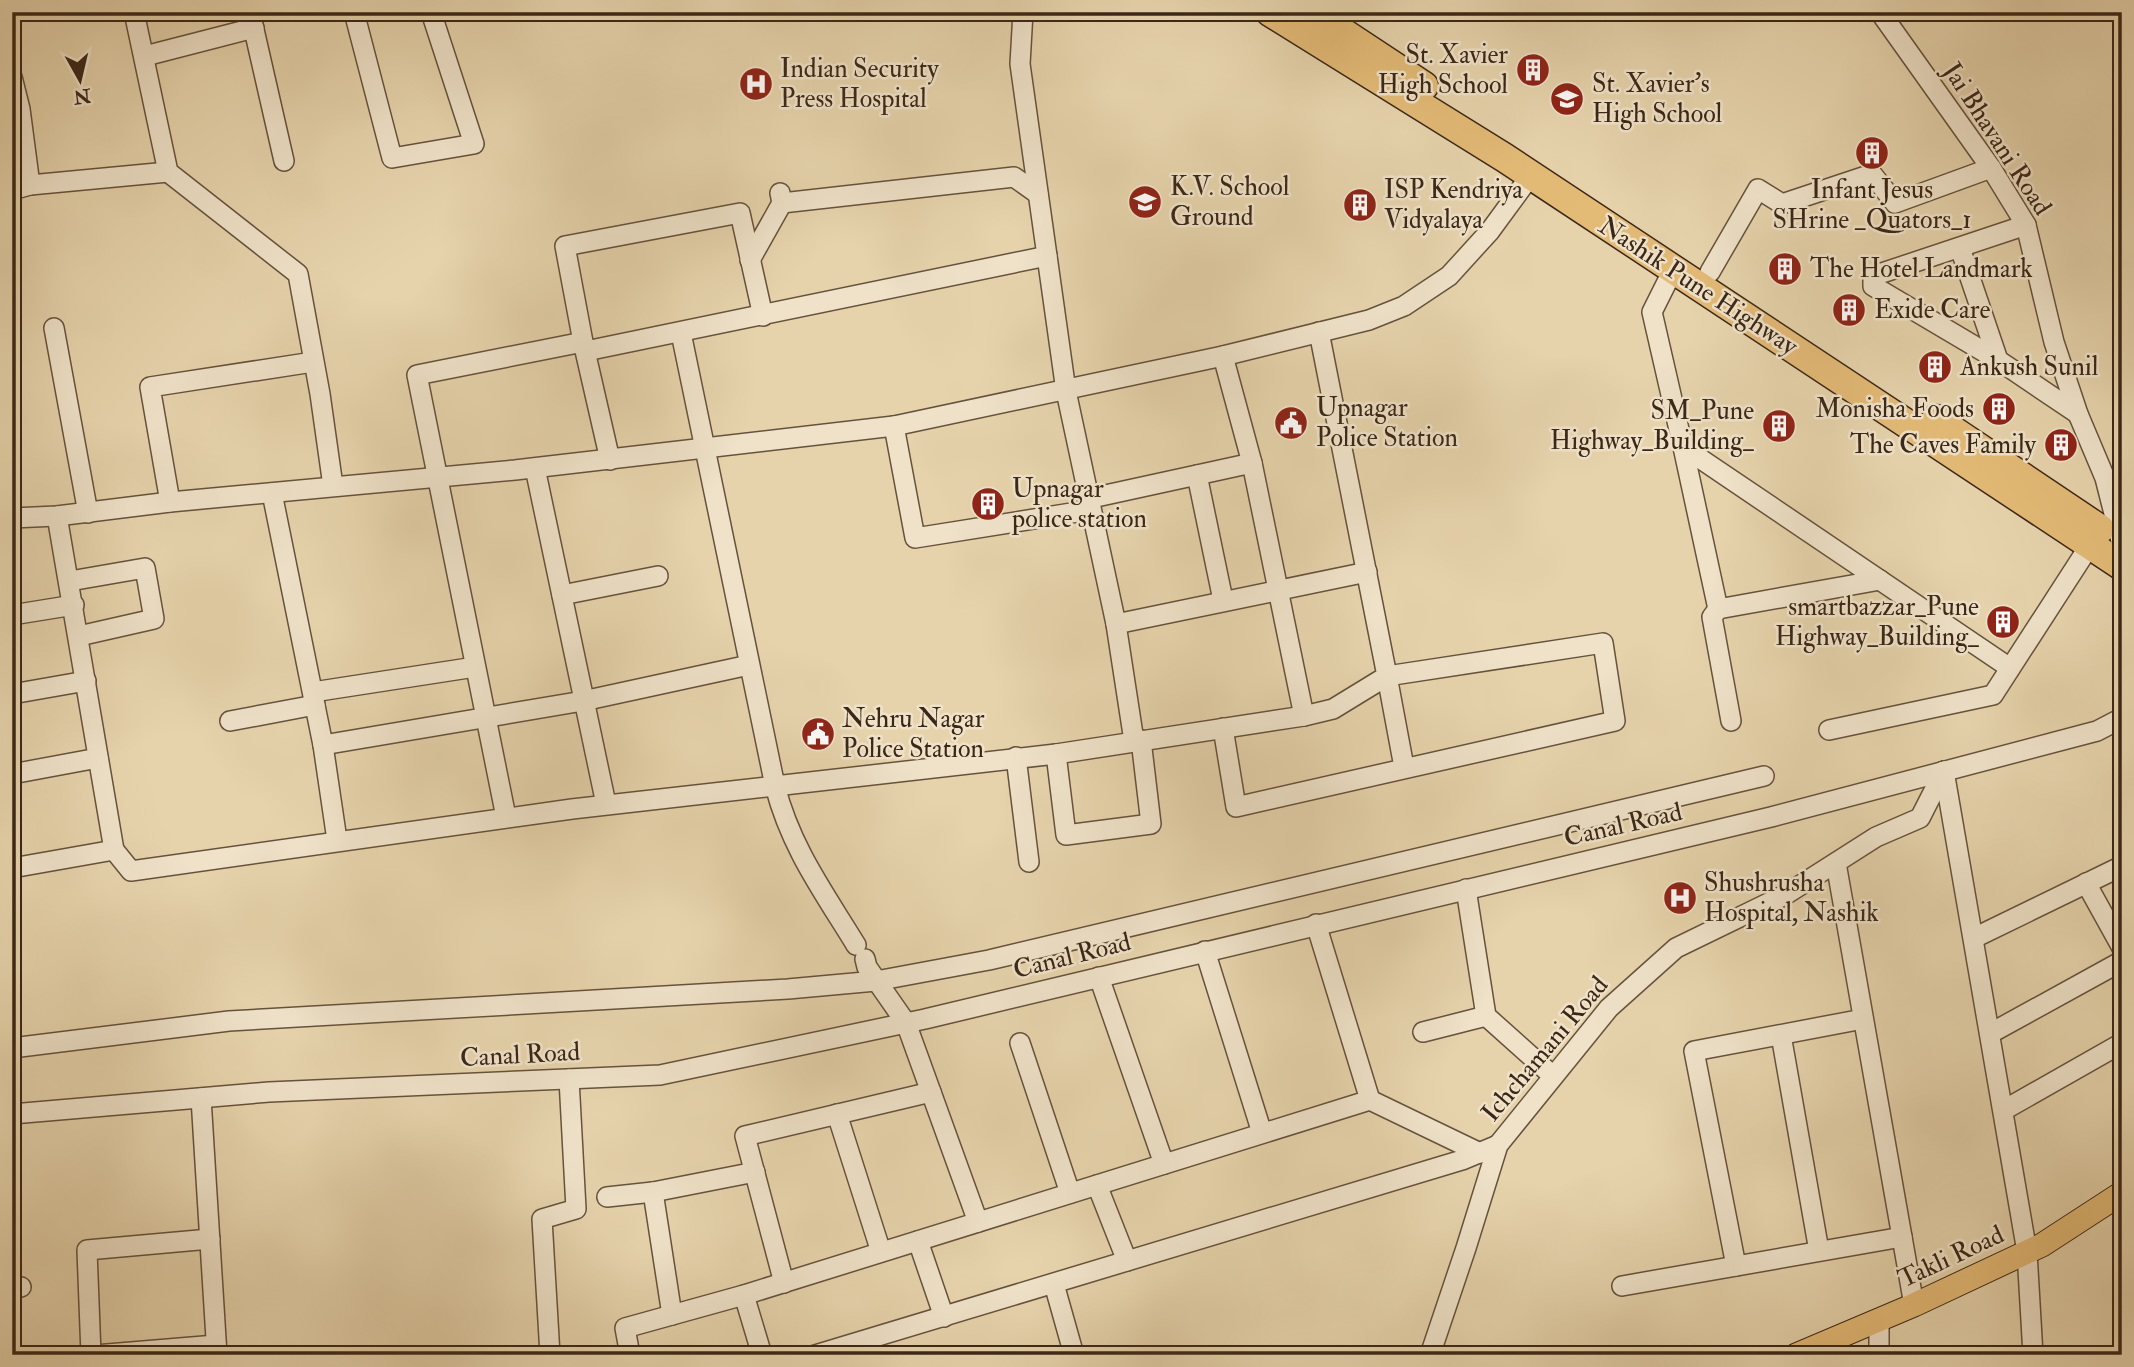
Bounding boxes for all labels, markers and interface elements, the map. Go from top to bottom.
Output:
place label: St. Xavier High School [1378,39,1508,101]
north arrow [46,46,116,116]
building icon: St. Xavier High School [1514,51,1552,89]
place label: Indian Security Press Hospital [780,53,939,116]
street label: Jai Bhavani Road [1935,56,2058,222]
hospital icon: Indian Security Press Hospital [737,65,775,103]
place label: St. Xavier's High School [1592,68,1723,130]
school or university icon: St. Xavier's High School [1548,80,1586,118]
text: N [71,83,93,109]
building icon: Infant Jesus SHrine _Quators_1 [1853,134,1891,172]
place label: K.V. School Ground [1170,171,1290,233]
place label: ISP Kendriya Vidyalaya [1384,174,1523,236]
place label: Infant Jesus SHrine _Quators_1 [1773,174,1971,236]
school or university icon: K.V. School Ground [1126,183,1164,221]
building icon: ISP Kendriya Vidyalaya [1341,186,1379,224]
street label: Nashik Pune Highway [1592,210,1804,363]
building icon: The Hotel Landmark [1766,250,1804,288]
place label: The Hotel Landmark [1810,253,2033,285]
building icon: Exide Care [1830,291,1868,329]
place label: Exide Care [1874,294,1990,326]
building icon: Ankush Sunil [1916,348,1954,386]
place label: Ankush Sunil [1959,351,2099,383]
building icon: Monisha Foods [1980,390,2018,428]
place label: Upnagar Police Station [1316,392,1458,454]
place label: Monisha Foods [1815,393,1974,425]
place label: SM_Pune Highway_Building_ [1550,395,1755,457]
public building icon: Upnagar Police Station [1272,404,1310,442]
building icon: SM_Pune Highway_Building_ [1760,407,1798,445]
building icon: The Caves Family [2042,426,2080,464]
place label: The Caves Family [1850,429,2037,461]
place label: Upnagar police station [1011,473,1147,536]
building icon: Upnagar police station [969,485,1007,523]
place label: smartbazzar_Pune Highway_Building_ [1775,591,1980,653]
building icon: smartbazzar_Pune Highway_Building_ [1984,603,2022,641]
place label: Nehru Nagar Police Station [842,703,985,765]
public building icon: Nehru Nagar Police Station [799,715,837,753]
street label: Canal Road [1561,796,1685,854]
place label: Shushrusha Hospital, Nashik [1704,867,1879,930]
hospital icon: Shushrusha Hospital, Nashik [1661,879,1699,917]
street label: Canal Road [1010,926,1134,986]
street label: Ichchamani Road [1475,970,1615,1128]
street label: Canal Road [459,1036,581,1074]
street label: Takli Road [1893,1219,2009,1295]

